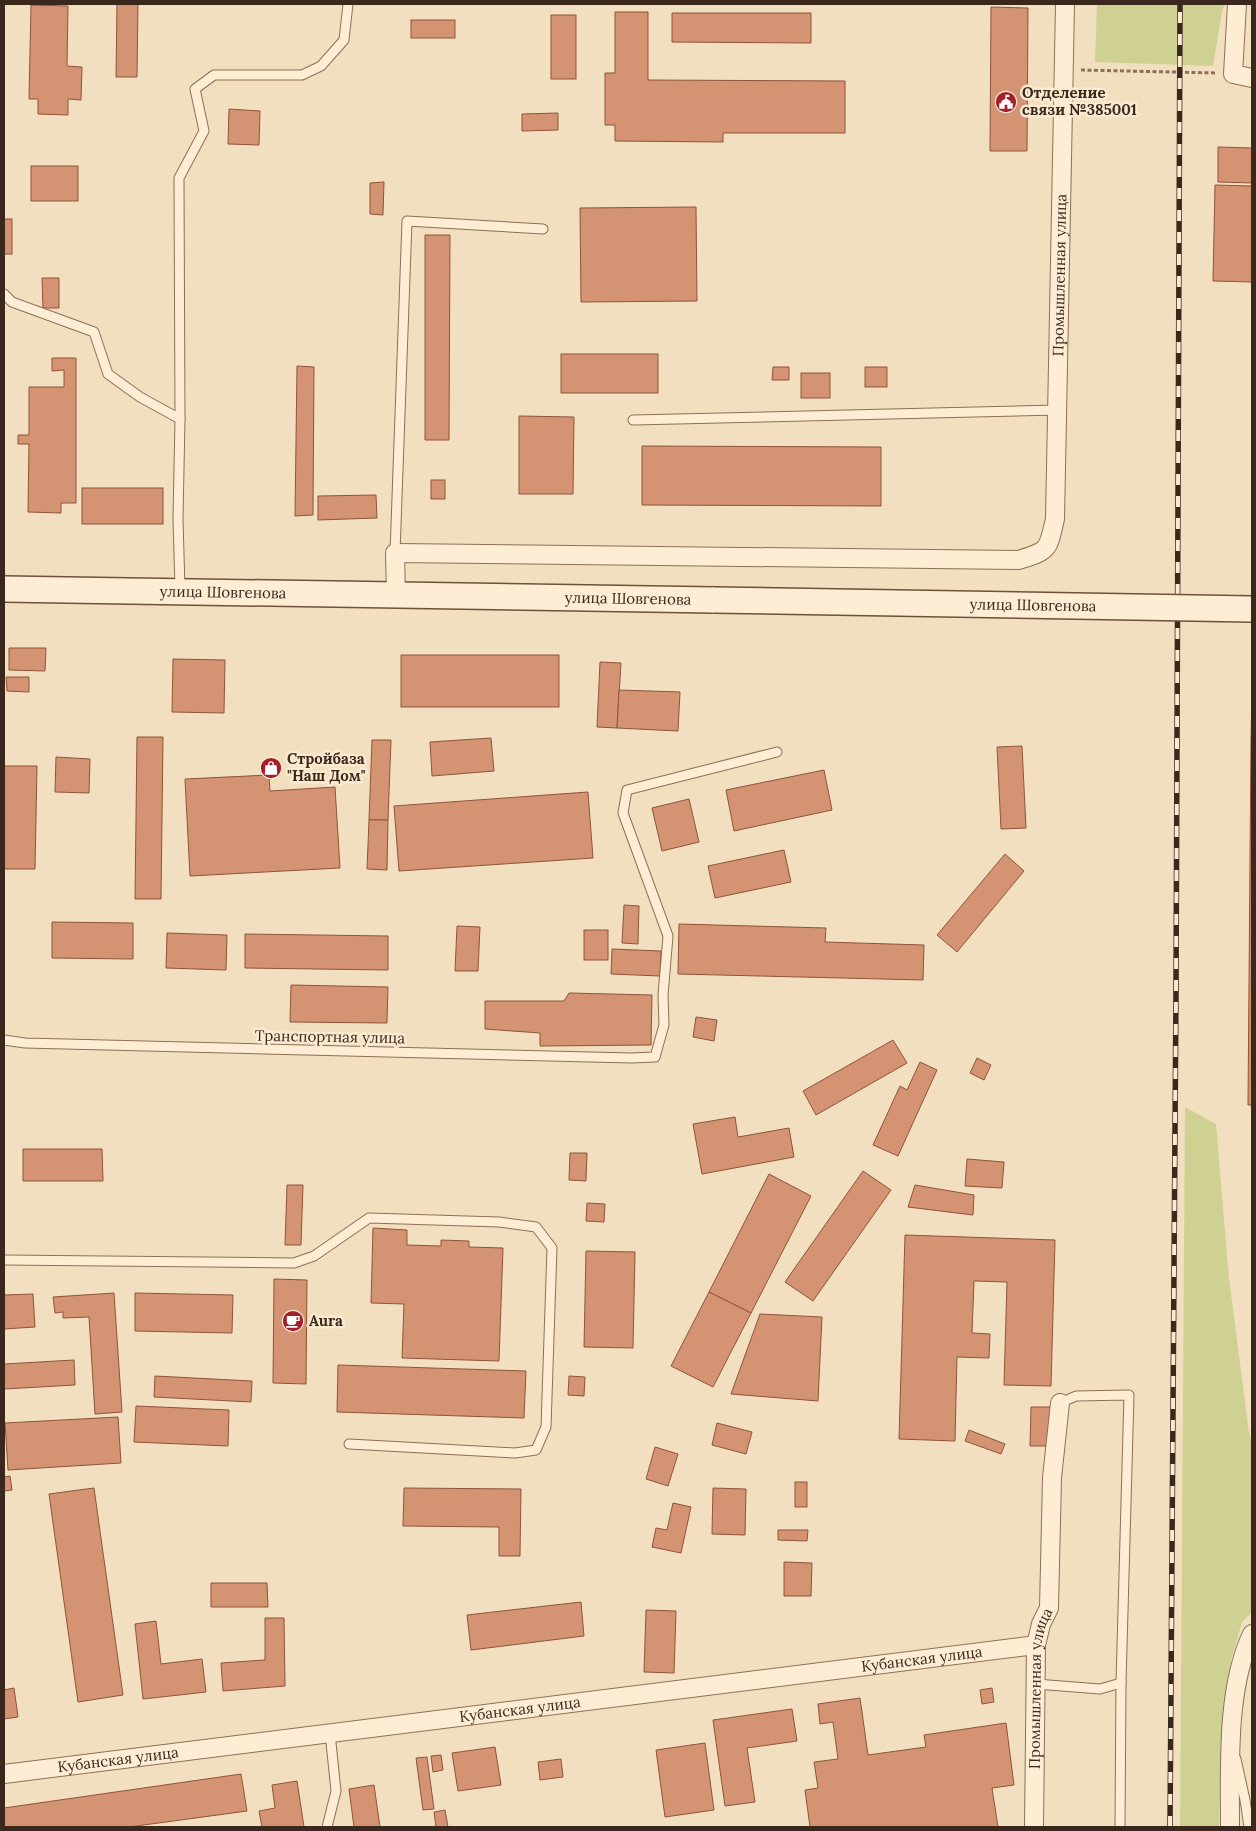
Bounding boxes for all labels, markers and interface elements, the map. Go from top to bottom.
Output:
place label: Отделение связи №385001 [1022,83,1137,119]
public building icon: Отделение связи №385001 [994,90,1018,114]
street label: Промышленная улица [1048,193,1070,357]
street label: улица Шовгенова [159,581,287,602]
street label: улица Шовгенова [564,588,692,609]
street label: улица Шовгенова [969,594,1097,615]
place label: Стройбаза "Наш Дом" [287,749,366,785]
shop icon: Стройбаза "Наш Дом" [259,756,283,780]
street label: Транспортная улица [255,1026,406,1047]
cafe icon: Aura [281,1309,305,1333]
place label: Aura [309,1311,343,1330]
street label: Промышленная улица [1025,1604,1057,1769]
street label: Кубанская улица [860,1642,984,1676]
street label: Кубанская улица [458,1692,582,1726]
street label: Кубанская улица [56,1742,180,1776]

